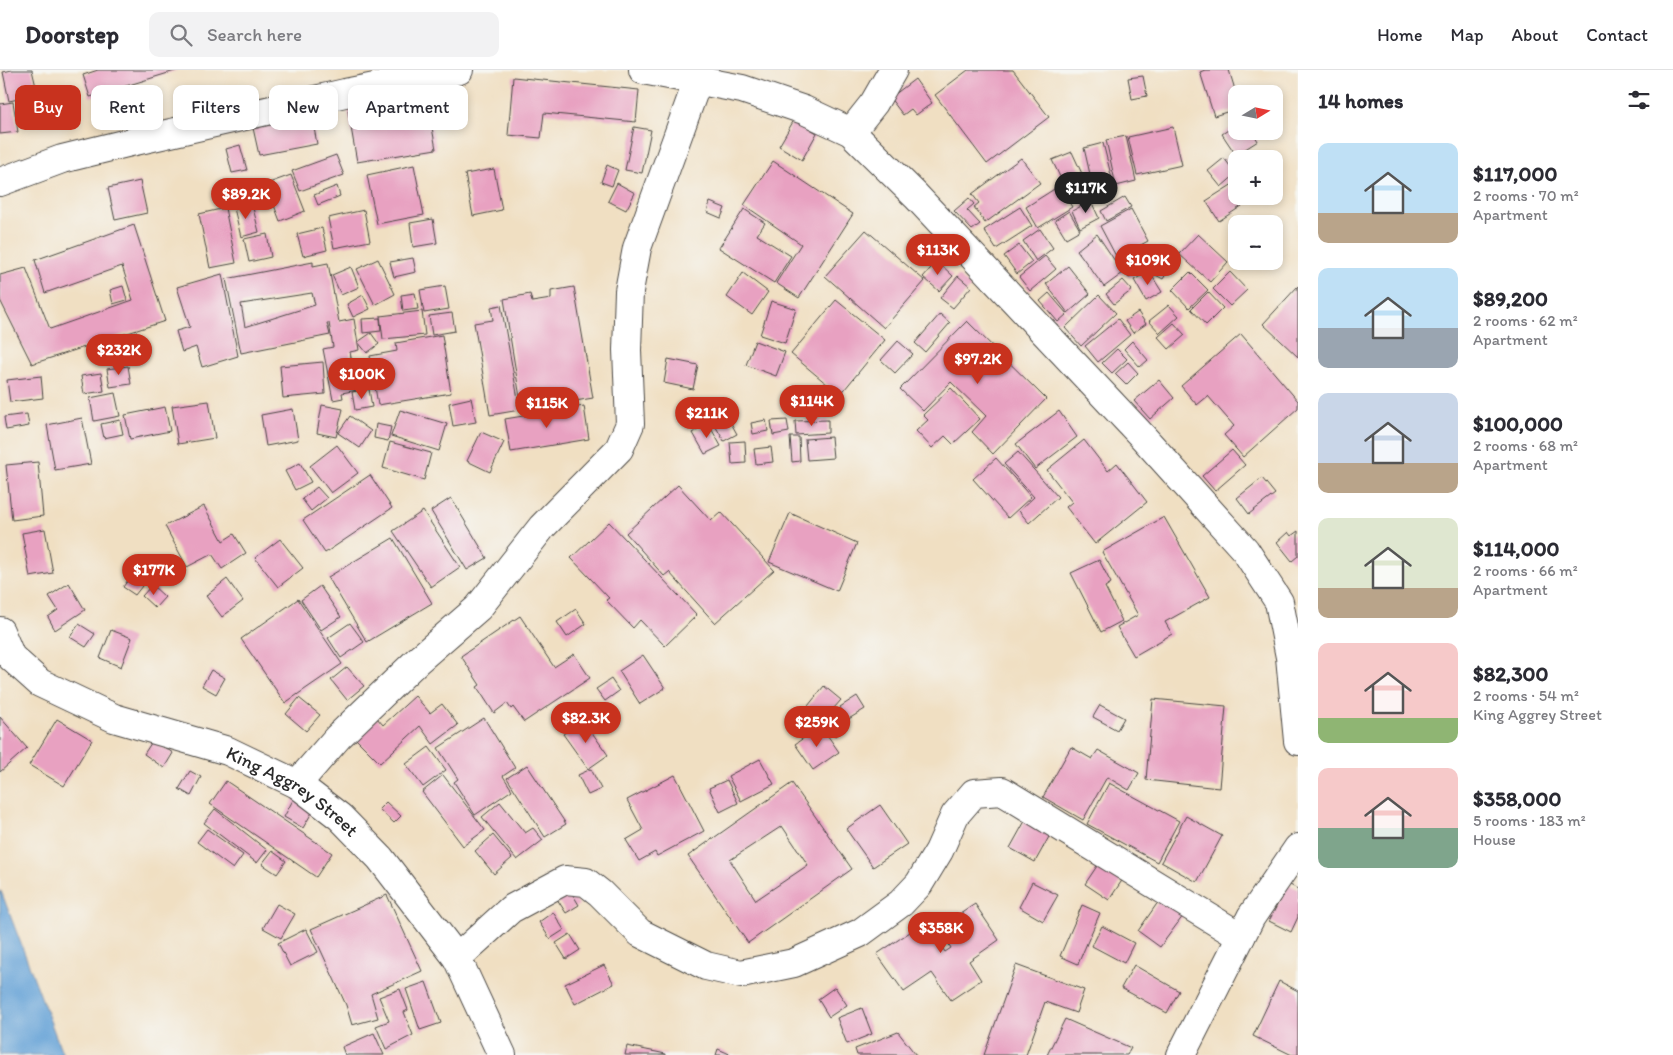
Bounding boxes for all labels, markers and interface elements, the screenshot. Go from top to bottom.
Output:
search box [149,12,499,57]
text: Doorstep [25,20,119,49]
icon: search [167,21,195,49]
text: Search here [207,23,302,46]
text: Home [1377,24,1423,46]
text: Map [1451,24,1484,46]
text: About [1512,24,1558,46]
text: Contact [1586,24,1648,46]
chip: Buy [15,85,81,130]
chip: Rent [91,85,163,130]
chip: Filters [173,85,259,130]
chip: New [269,85,338,130]
chip: Apartment [348,85,468,130]
north arrow [1228,85,1282,140]
map controls [1228,85,1283,270]
icon: filters [1625,86,1653,114]
text: 14 homes [1318,88,1403,113]
button: + [1228,150,1283,205]
text: $117,000 [1473,161,1557,186]
icon: home [1358,163,1418,223]
pin: $117K [1051,172,1121,214]
pin: $89.2K [205,178,287,220]
text: $117K [1065,178,1107,197]
text: $89.2K [222,184,270,203]
text: 2 rooms · 70 m² [1473,186,1579,205]
text: Apartment [1473,205,1548,224]
button: − [1228,215,1283,270]
pin: $113K [903,234,973,276]
text: $113K [917,240,959,259]
pin: $109K [1113,244,1183,286]
text: $109K [1126,250,1170,269]
text: $89,200 [1473,286,1548,311]
icon: home [1358,288,1418,348]
text: 2 rooms · 62 m² [1473,311,1578,330]
text: Apartment [1473,330,1548,349]
pin: $232K [84,334,154,376]
text: $232K [97,340,141,359]
pin: $97.2K [937,342,1019,385]
text: $97.2K [955,349,1002,368]
pin: $100K [327,358,397,400]
text: $100K [339,364,385,383]
pin: $114K [777,384,847,427]
pin: $115K [512,386,582,429]
text: $114K [791,391,833,410]
text: $115K [526,393,568,412]
pin: $211K [672,396,742,439]
text: $211K [686,403,728,422]
text: $100,000 [1473,411,1563,436]
icon: home [1358,413,1418,473]
text: 2 rooms · 68 m² [1473,436,1578,455]
text: Apartment [1473,455,1548,474]
text: $114,000 [1473,536,1560,561]
icon: home [1358,538,1418,598]
pin: $177K [119,554,189,596]
text: $177K [133,560,175,579]
text: 2 rooms · 66 m² [1473,561,1578,580]
text: Apartment [1473,580,1548,599]
text: $82,300 [1473,661,1549,686]
icon: home [1358,663,1418,723]
text: 2 rooms · 54 m² [1473,686,1579,705]
pin: $82.3K [545,702,627,744]
text: King Aggrey Street [1473,705,1602,724]
pin: $259K [782,706,852,748]
text: $82.3K [562,708,610,727]
text: $259K [795,712,839,731]
street label: King Aggrey Street [222,741,363,841]
text: $358,000 [1473,786,1561,811]
icon: home [1358,788,1418,848]
text: 5 rooms · 183 m² [1473,811,1586,830]
text: House [1473,830,1516,849]
pin: $358K [906,912,976,954]
text: $358K [919,918,963,937]

